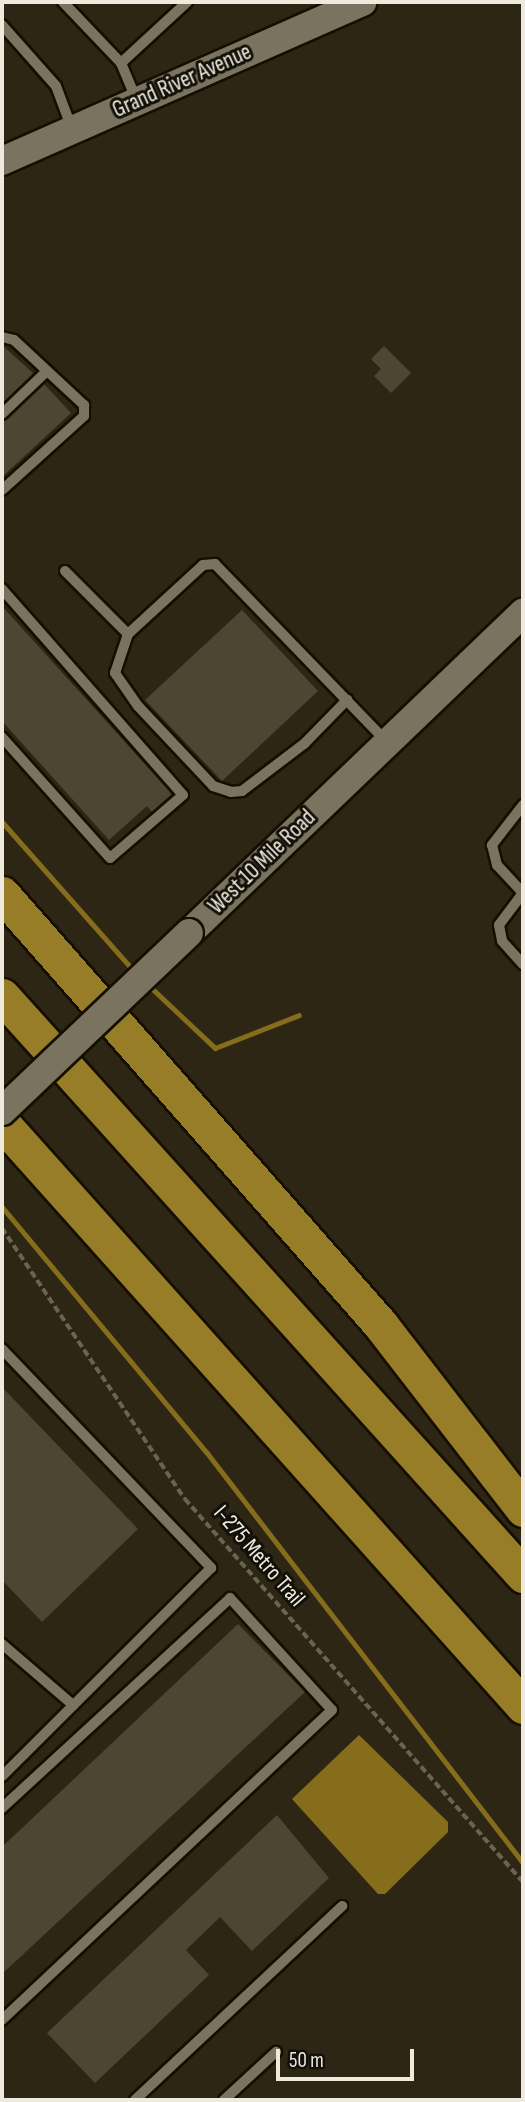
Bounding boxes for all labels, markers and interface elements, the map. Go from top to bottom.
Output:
street label: Grand River Avenue [108,38,256,124]
street label: West 10 Mile Road [203,804,321,920]
street label: I-275 Metro Trail [207,1500,311,1612]
scale bar [280,2036,418,2080]
text: 50 m [289,2048,324,2073]

